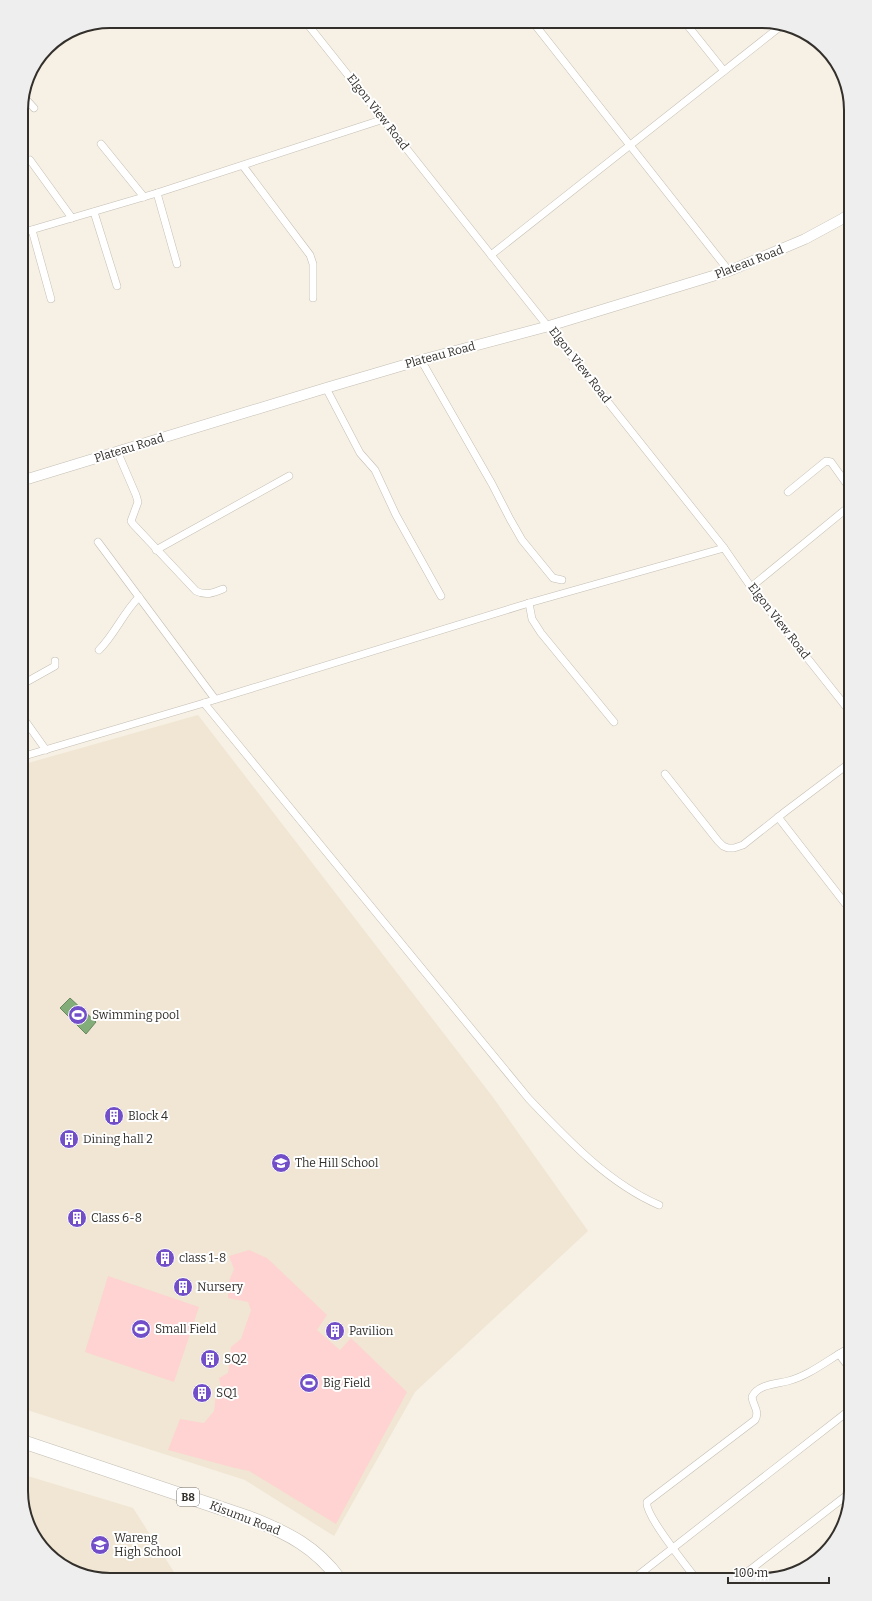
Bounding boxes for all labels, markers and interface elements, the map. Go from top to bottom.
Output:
street label: Elgon View Road [344,71,412,153]
street label: Plateau Road [713,243,785,281]
street label: Elgon View Road [546,324,614,406]
street label: Plateau Road [403,339,477,371]
street label: Plateau Road [92,431,166,465]
street label: Elgon View Road [745,580,813,662]
sports icon: Swimming pool [67,1004,89,1026]
place label: Swimming pool [92,1008,180,1022]
building icon: Block 4 [103,1105,125,1127]
place label: Block 4 [128,1109,168,1123]
building icon: Dining hall 2 [58,1128,80,1150]
place label: Dining hall 2 [83,1132,153,1146]
school or university icon: The Hill School [270,1152,292,1174]
place label: The Hill School [295,1156,379,1170]
building icon: Class 6-8 [66,1207,88,1229]
place label: Class 6-8 [91,1211,142,1225]
building icon: class 1-8 [154,1247,176,1269]
place label: class 1-8 [179,1251,226,1265]
building icon: Nursery [172,1276,194,1298]
place label: Nursery [197,1280,244,1294]
sports icon: Small Field [130,1318,152,1340]
building icon: Pavilion [324,1320,346,1342]
place label: Small Field [155,1322,216,1336]
place label: Pavilion [349,1324,394,1338]
building icon: SQ2 [199,1348,221,1370]
place label: SQ2 [224,1352,247,1366]
sports icon: Big Field [298,1372,320,1394]
place label: Big Field [323,1376,370,1390]
building icon: SQ1 [191,1382,213,1404]
place label: SQ1 [216,1386,237,1400]
road number: B8 [177,1488,199,1506]
street label: Kisumu Road [208,1498,282,1538]
place label: Wareng High School [114,1531,182,1559]
school or university icon: Wareng High School [89,1534,111,1556]
scale bar [728,1559,829,1585]
text: 100 m [734,1566,769,1580]

